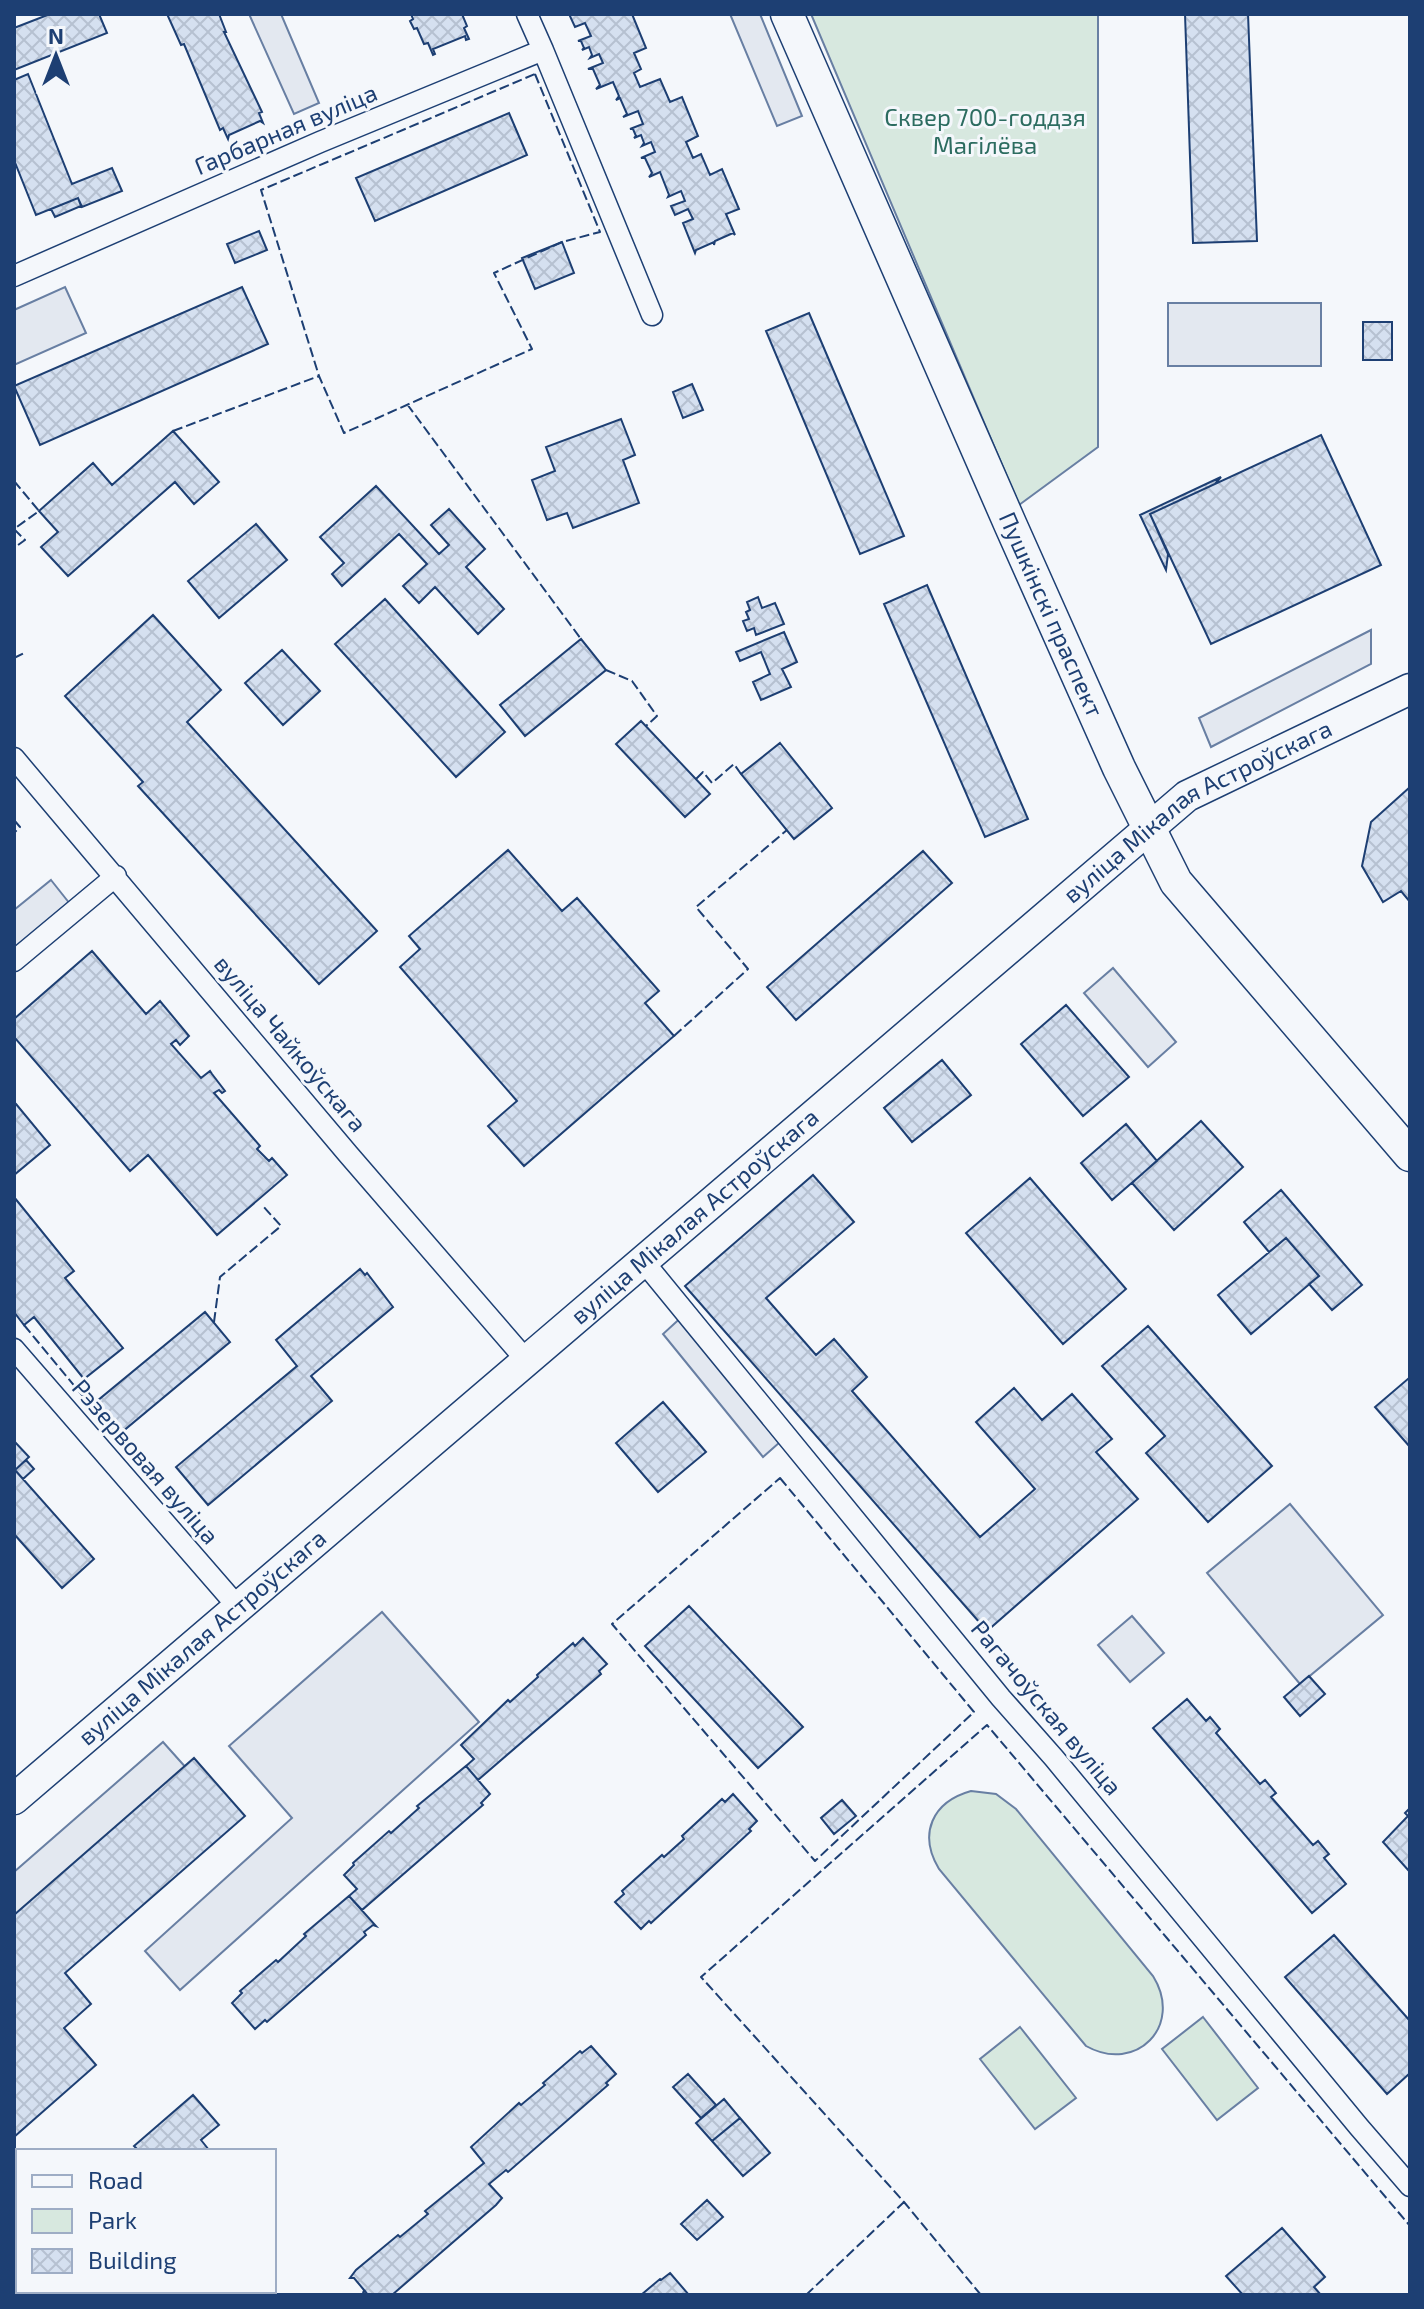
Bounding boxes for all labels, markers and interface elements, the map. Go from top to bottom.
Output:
north arrow [16,16,96,96]
text: N [48,22,64,48]
street label: Гарбарная вуліца [190,77,382,181]
park label: Сквер 700-годдзя Магілёва [884,102,1086,159]
street label: Пушкінскі праспект [994,507,1110,721]
street label: вуліца Мікалая Астроўскага [1057,713,1336,908]
street label: вуліца Чайкоўскага [208,949,373,1138]
street label: вуліца Мікалая Астроўскага [564,1102,824,1330]
street label: Рэзервовая вуліца [66,1373,226,1550]
street label: вуліца Мікалая Астроўскага [72,1523,331,1751]
street label: Рагачоўская вуліца [965,1614,1129,1801]
legend [16,2149,276,2293]
text: Road [88,2165,143,2194]
text: Park [88,2205,137,2234]
text: Building [88,2245,177,2274]

